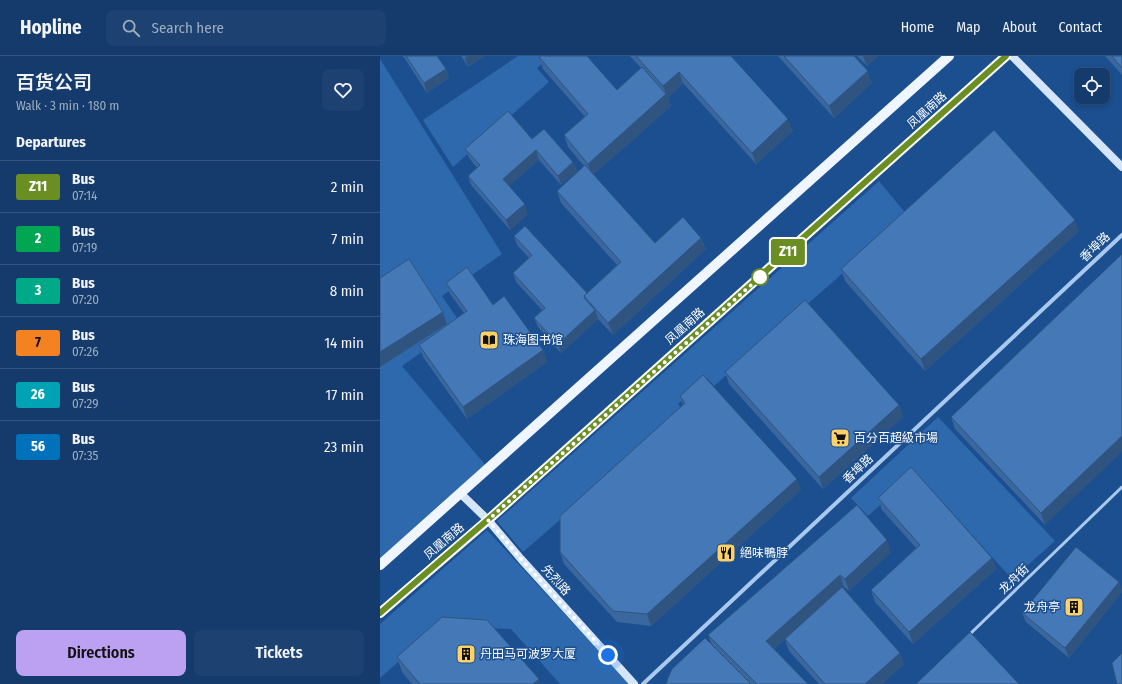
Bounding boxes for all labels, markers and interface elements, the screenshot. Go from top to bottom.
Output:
search box [106,10,386,46]
text: Hopline [20,16,82,39]
icon: search [120,17,142,39]
text: Search here [152,19,224,37]
text: Home [901,19,934,36]
text: Map [956,19,980,36]
text: About [1002,19,1037,36]
text: Contact [1059,19,1102,36]
map controls [1074,68,1110,104]
button: locate [1074,68,1110,104]
button: heart [322,69,364,111]
text: 百货公司 [16,71,92,94]
street label: 凤凰南路 [904,89,950,131]
text: Walk · 3 min · 180 m [16,98,119,113]
text: Departures [16,133,86,151]
text: Bus [72,170,95,188]
text: Z11 [29,178,47,195]
text: 2 min [331,178,364,196]
text: 07:14 [72,188,97,203]
text: Bus [72,222,95,240]
street label: 香埠路 [1077,229,1113,265]
text: 2 [35,230,41,247]
text: 7 min [331,230,364,248]
line badge: Z11 [765,239,811,265]
text: 07:19 [72,240,97,255]
text: Z11 [779,243,797,260]
unlabelled marker [751,268,769,286]
text: Bus [72,274,95,292]
text: 3 [35,282,41,299]
text: 8 min [330,282,364,300]
text: 07:20 [72,292,99,307]
street label: 凤凰南路 [662,305,708,347]
text: Bus [72,326,95,344]
library icon: 珠海图书馆 [478,329,500,351]
place label: 珠海图书馆 [503,333,563,347]
text: 7 [35,334,41,351]
text: 14 min [324,334,364,352]
text: 07:26 [72,344,99,359]
text: Bus [72,378,95,396]
text: 26 [31,386,45,403]
text: 17 min [325,386,364,404]
text: 07:29 [72,396,99,411]
supermarket icon: 百分百超級市場 [829,427,851,449]
text: Bus [72,430,95,448]
place label: 百分百超級市場 [854,431,938,445]
text: 56 [31,438,45,455]
text: 23 min [324,438,364,456]
text: 07:35 [72,448,99,463]
street label: 香埠路 [840,452,876,486]
street label: 凤凰南路 [421,520,467,562]
restaurant icon: 絕味鴨脖 [715,542,737,564]
place label: 絕味鴨脖 [740,546,788,560]
street label: 龙舟街 [996,561,1032,597]
street label: 先烈路 [539,562,573,598]
building icon: 龙舟亭 [1063,596,1085,618]
place label: 龙舟亭 [1024,600,1060,614]
button: Directions [16,630,186,676]
button: Tickets [194,630,364,676]
building icon: 丹田马可波罗大厦 [455,643,477,665]
your location [598,645,618,665]
place label: 丹田马可波罗大厦 [480,647,576,661]

